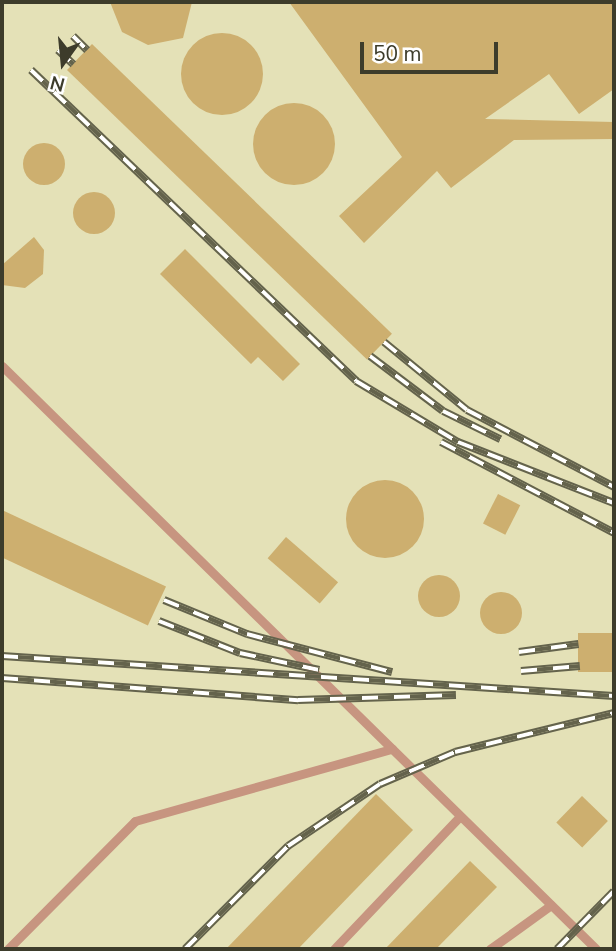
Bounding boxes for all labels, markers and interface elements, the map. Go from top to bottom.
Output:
north arrow [28,28,98,98]
scale bar [364,28,502,72]
text: 50 m [373,40,422,68]
text: N [47,69,68,98]

